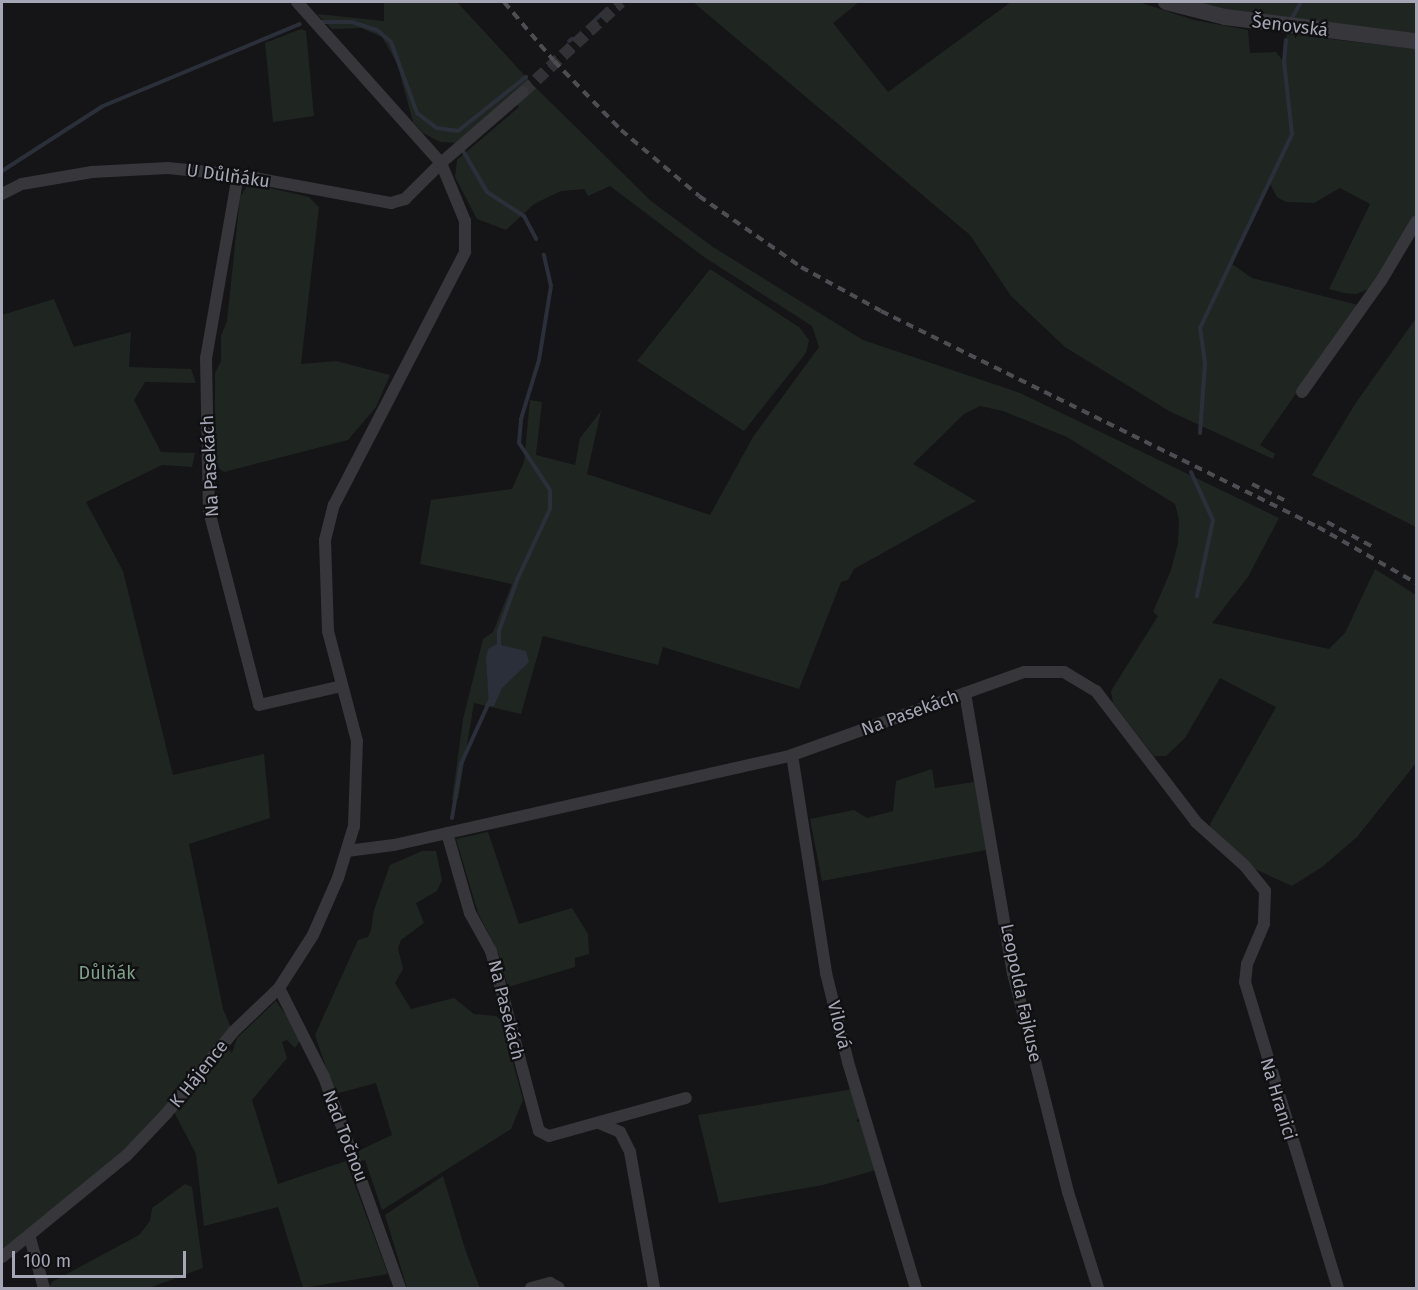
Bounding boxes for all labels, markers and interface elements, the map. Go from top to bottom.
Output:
street label: Šenovská [1251,11,1329,41]
street label: U Důlňáku [185,159,271,193]
street label: Na Pasekách [197,414,223,518]
street label: Na Pasekách [858,685,962,741]
street label: Leopolda Fajkuse [996,922,1046,1064]
street label: Na Pasekách [483,958,529,1062]
park label: Důlňák [79,962,135,984]
street label: Vilová [823,999,855,1051]
street label: K Hájence [165,1036,233,1112]
street label: Na Hranici [1255,1055,1301,1143]
street label: Nad Točnou [318,1087,372,1185]
scale bar [15,1239,189,1277]
text: 100 m [23,1250,71,1272]

